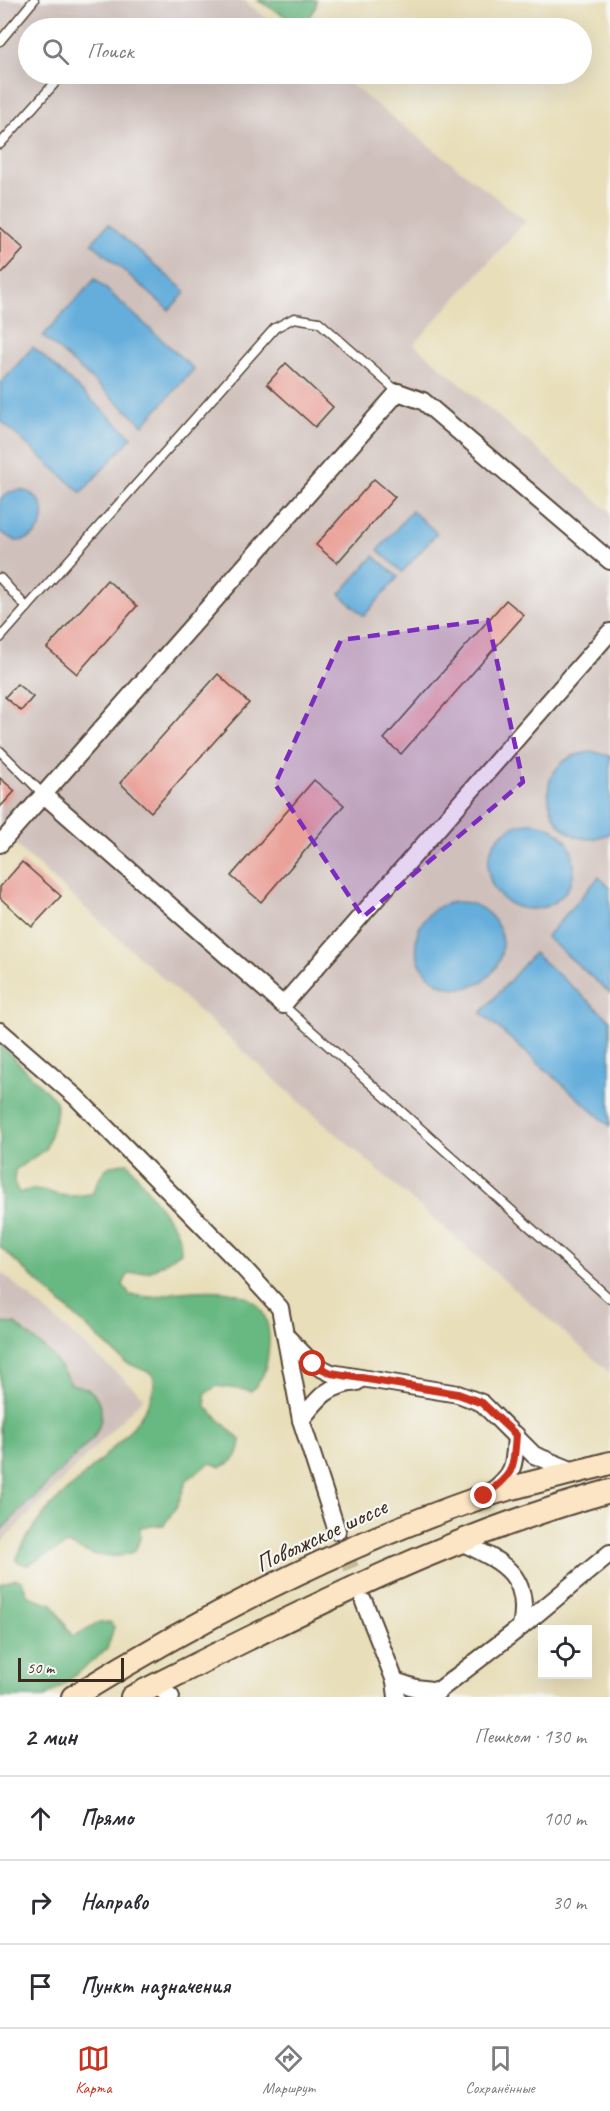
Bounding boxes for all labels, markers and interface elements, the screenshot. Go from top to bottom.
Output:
search box [18,18,592,84]
icon: search [39,35,72,68]
text: Поиск [87,37,133,65]
route start [299,1350,325,1376]
route end [470,1482,496,1508]
street label: Поволжское шоссе [250,1491,394,1579]
map controls [538,1625,592,1679]
button: locate [538,1625,592,1679]
scale bar [18,1655,124,1682]
text: 50 m [27,1658,54,1678]
text: 2 мин [24,1720,77,1753]
text: Пешком · 130 m [474,1724,586,1749]
icon: ahead [24,1802,57,1835]
text: Прямо [81,1804,133,1832]
text: 100 m [543,1806,586,1831]
icon: right [24,1886,57,1919]
text: Направо [81,1888,148,1916]
text: 30 m [552,1890,586,1915]
icon: arrive [24,1970,57,2003]
text: Пункт назначения [81,1972,230,2000]
tab: Карта [75,2042,112,2098]
tab: Маршрут [262,2042,315,2098]
tab: Сохранённые [465,2042,535,2098]

